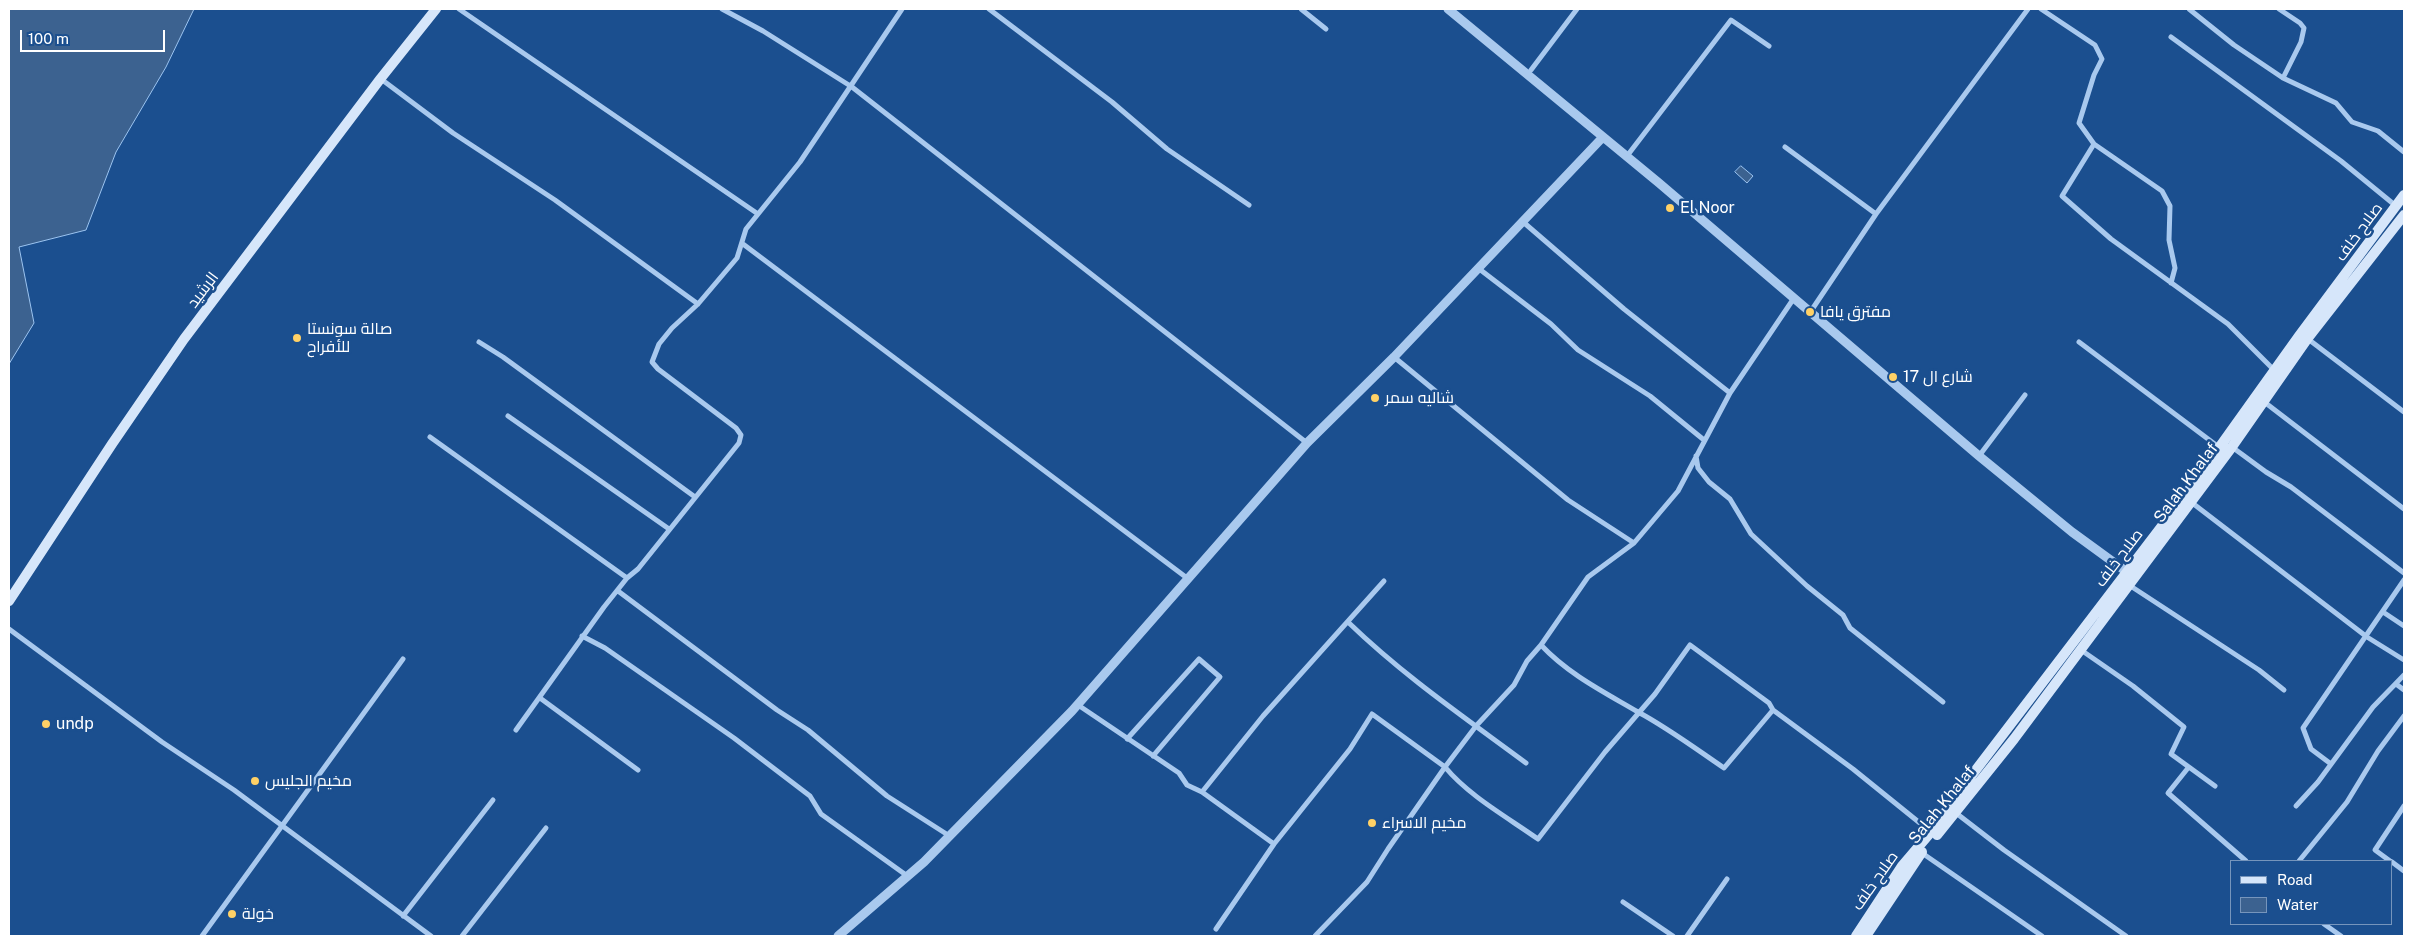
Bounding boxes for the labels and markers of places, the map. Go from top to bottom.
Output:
place label: El Noor [1680,198,1735,218]
marker: El Noor [1664,202,1676,214]
place label: مفترق يافا [1820,302,1891,322]
marker: مفترق يافا [1804,306,1816,318]
place label: صالة سونستا للأفراح [307,319,392,357]
marker: صالة سونستا للأفراح [291,332,303,344]
place label: شارع ال 17 [1903,367,1973,387]
marker: شارع ال 17 [1887,371,1899,383]
place label: شاليه سمر [1385,388,1454,408]
marker: شاليه سمر [1369,392,1381,404]
place label: undp [56,714,94,734]
marker: undp [40,718,52,730]
place label: مخيم الجليس [265,771,352,791]
marker: مخيم الجليس [249,775,261,787]
place label: مخيم الاسراء [1382,813,1466,833]
marker: مخيم الاسراء [1366,817,1378,829]
place label: خولة [242,904,274,924]
marker: خولة [226,908,238,920]

